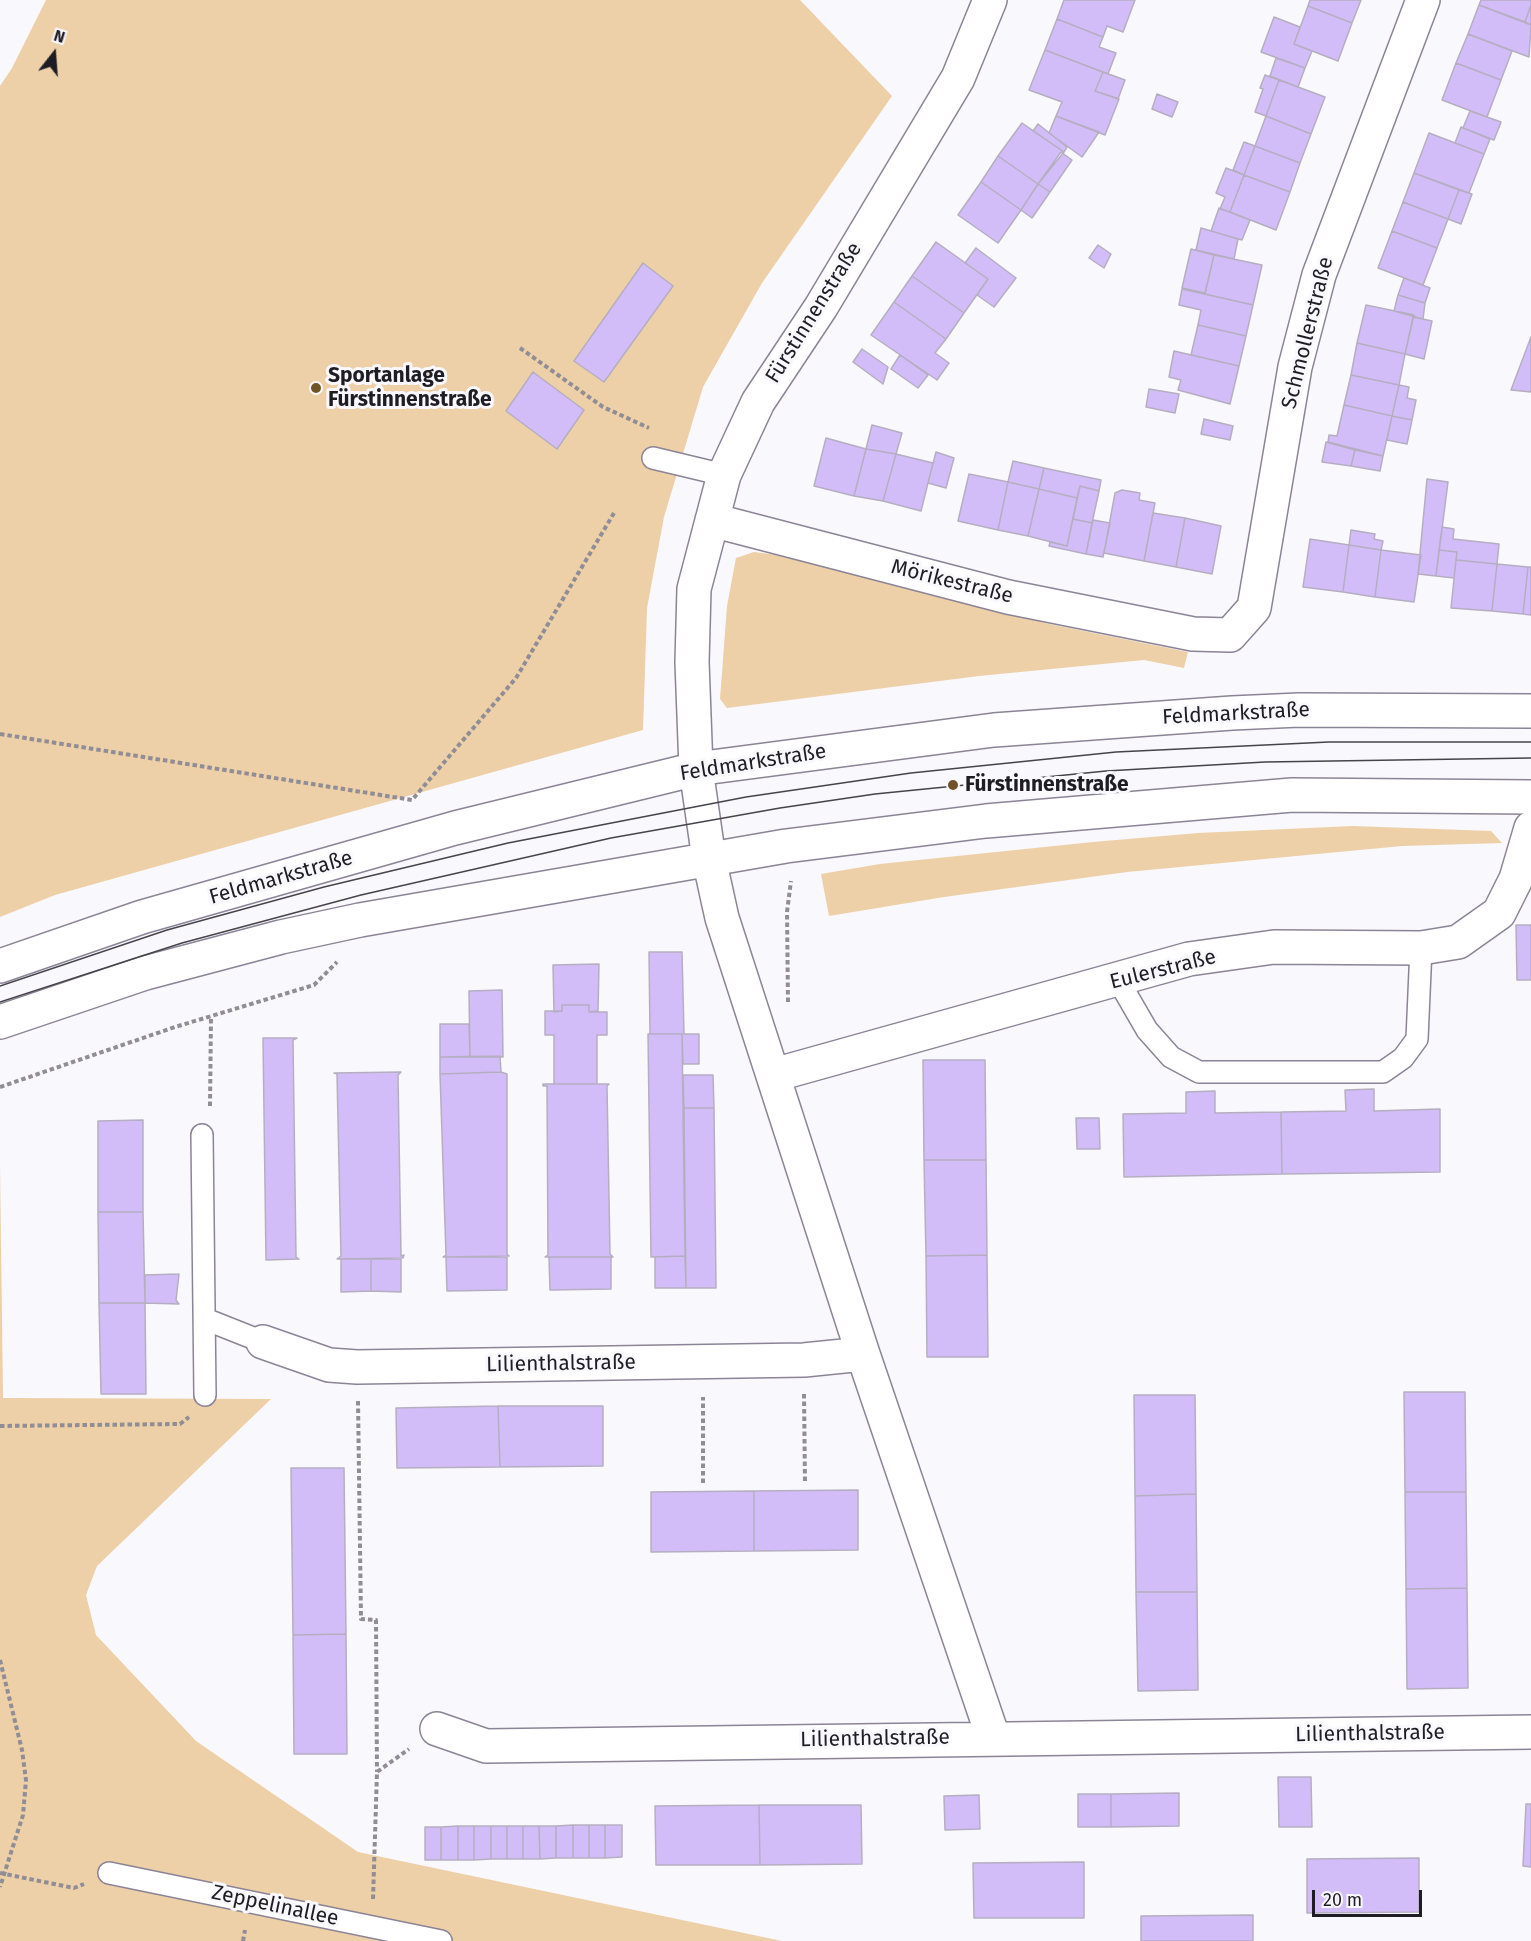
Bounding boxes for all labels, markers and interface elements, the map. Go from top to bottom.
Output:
north arrow [24,24,84,84]
text: N [52,26,67,47]
street label: Fürstinnenstraße [761,238,867,388]
street label: Schmollerstraße [1277,254,1339,412]
place label: Sportanlage Fürstinnenstraße [328,363,492,413]
marker: Sportanlage Fürstinnenstraße [309,381,323,395]
street label: Mörikestraße [888,555,1016,609]
street label: Feldmarkstraße [1162,698,1310,730]
street label: Feldmarkstraße [678,739,828,787]
place label: Fürstinnenstraße [965,772,1129,798]
marker: Fürstinnenstraße [946,778,960,792]
street label: Feldmarkstraße [206,846,356,910]
street label: Eulerstraße [1107,945,1219,995]
street label: Lilienthalstraße [486,1350,636,1378]
street label: Lilienthalstraße [1295,1720,1445,1748]
street label: Lilienthalstraße [800,1725,950,1753]
scale bar [1315,1878,1424,1916]
street label: Zeppelinallee [209,1880,341,1932]
text: 20 m [1323,1889,1362,1911]

